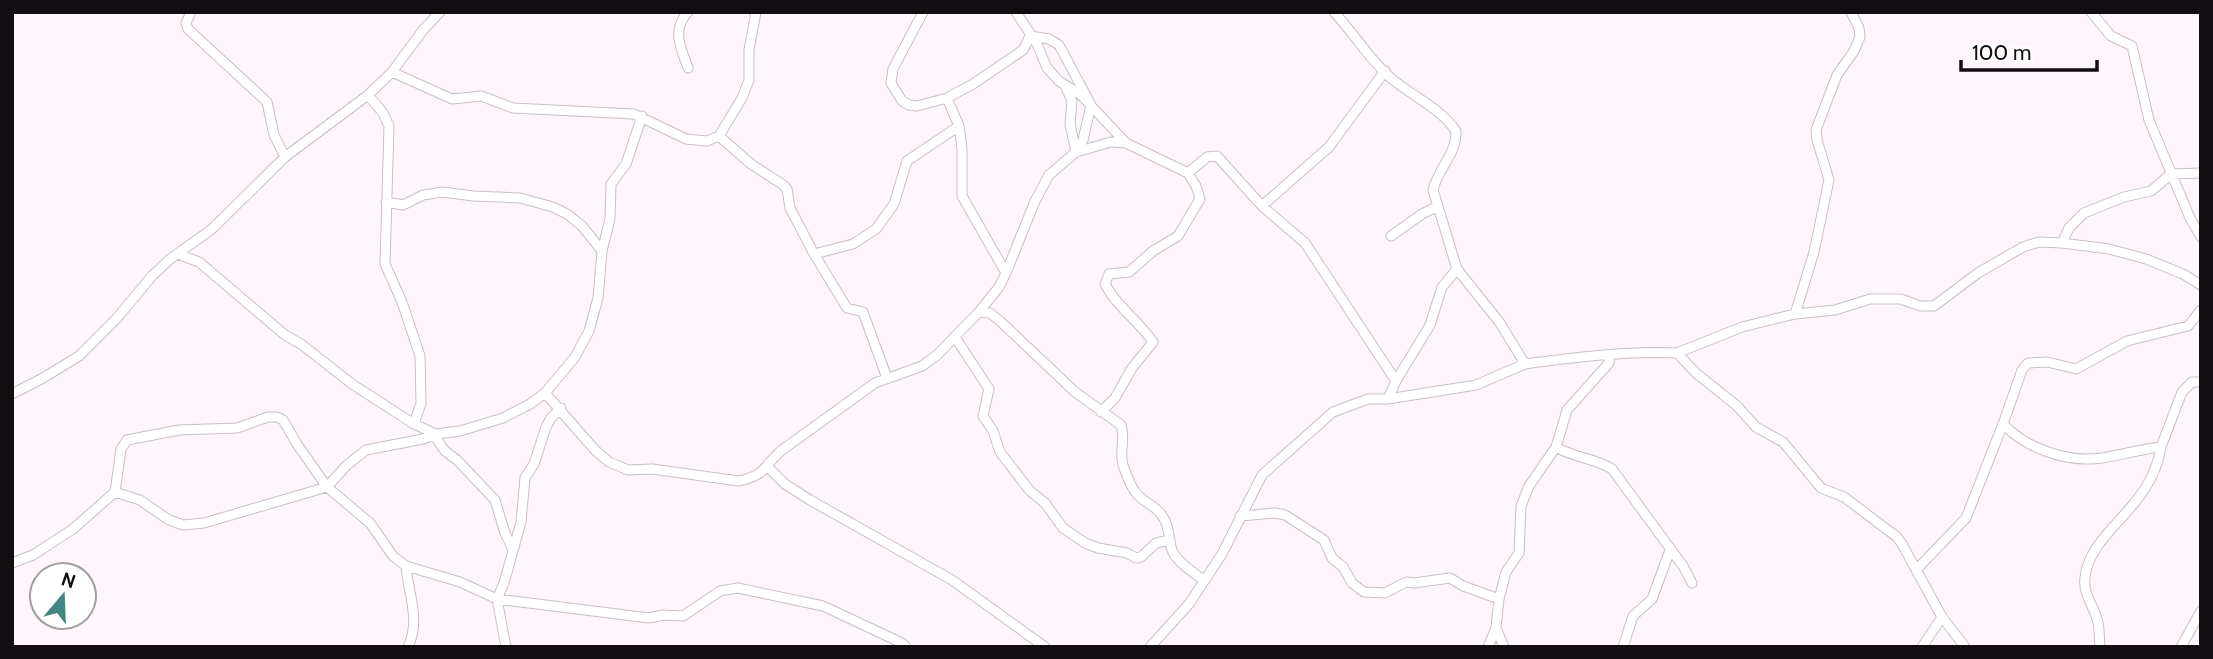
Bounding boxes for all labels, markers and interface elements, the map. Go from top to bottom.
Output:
scale bar [1961,28,2098,72]
text: 100 m [1972,40,2031,65]
north arrow [28,561,98,631]
text: N [58,567,78,593]

